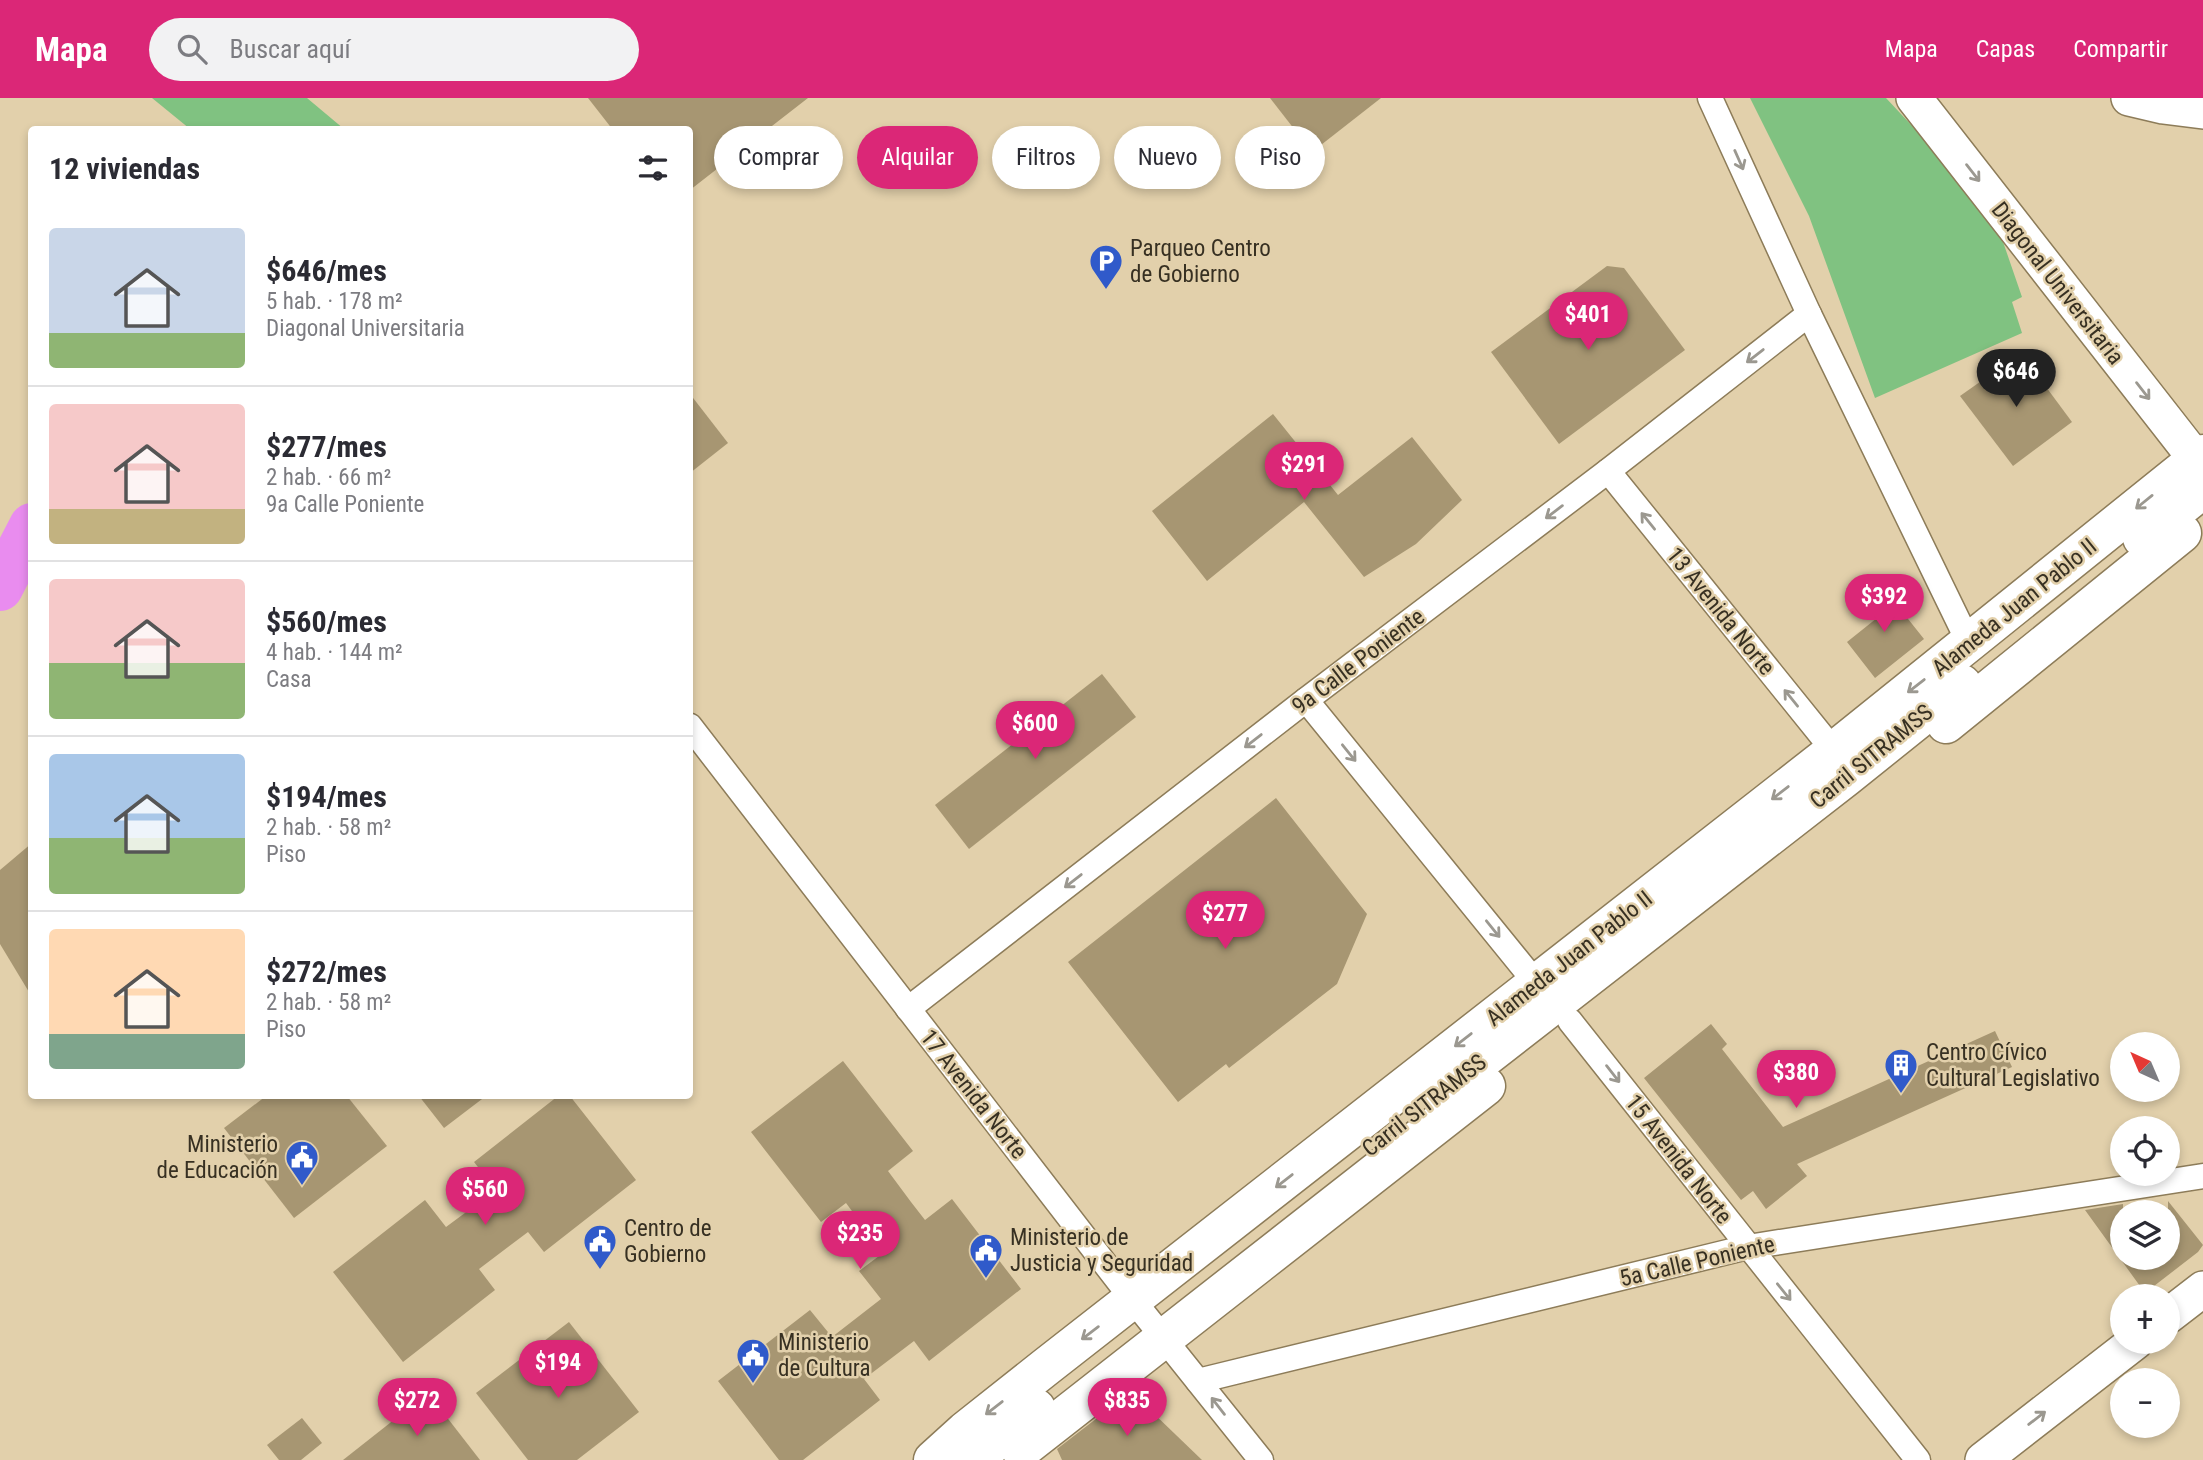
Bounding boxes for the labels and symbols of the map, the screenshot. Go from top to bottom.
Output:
one-way arrow [1733,149,1746,170]
one-way arrow [1965,164,1980,182]
street label: Diagonal Universitaria [1986,197,2129,370]
place label: Parqueo Centro de Gobierno [1130,235,1271,288]
parking icon: Parqueo Centro de Gobierno [1087,242,1125,291]
pin: $401 [1547,292,1629,352]
one-way arrow [1747,349,1765,364]
pin: $646 [1975,350,2057,409]
one-way arrow [2135,382,2150,400]
pin: $291 [1263,442,1345,502]
one-way arrow [2135,495,2153,510]
one-way arrow [1544,504,1563,519]
one-way arrow [1641,512,1656,530]
street label: Alameda Juan Pablo II [1927,533,2102,682]
street label: 13 Avenida Norte [1661,542,1780,681]
pin: $392 [1843,574,1925,634]
street label: 9a Calle Poniente [1287,603,1430,720]
one-way arrow [1907,678,1926,693]
one-way arrow [1783,690,1798,708]
street label: Carril SITRAMSS [1805,699,1938,814]
pin: $600 [994,702,1076,761]
one-way arrow [1244,734,1262,749]
one-way arrow [1342,743,1357,761]
one-way arrow [1771,786,1789,801]
one-way arrow [1064,873,1083,888]
street label: Alameda Juan Pablo II [1481,885,1658,1032]
pin: $277 [1184,892,1266,951]
one-way arrow [1485,920,1500,938]
street label: 17 Avenida Norte [915,1024,1032,1164]
north arrow [2110,1032,2180,1102]
one-way arrow [1455,1033,1473,1048]
place label: Centro Cívico Cultural Legislativo [1926,1039,2100,1092]
building icon: Centro Cívico Cultural Legislativo [1882,1046,1920,1095]
street label: Carril SITRAMSS [1357,1049,1492,1162]
pin: $380 [1755,1051,1837,1110]
one-way arrow [1605,1065,1621,1083]
street label: 15 Avenida Norte [1620,1089,1737,1229]
place label: Ministerio de Educación [157,1131,278,1184]
public building icon: Ministerio de Educación [283,1138,321,1187]
pin: $560 [444,1168,526,1227]
one-way arrow [1276,1173,1294,1189]
pin: $235 [819,1212,901,1271]
place label: Centro de Gobierno [624,1215,712,1268]
public building icon: Centro de Gobierno [581,1222,619,1271]
place label: Ministerio de Justicia y Seguridad [1010,1224,1193,1277]
public building icon: Ministerio de Justicia y Seguridad [967,1231,1005,1280]
street label: 5a Calle Poniente [1617,1231,1777,1292]
one-way arrow [1776,1282,1792,1300]
one-way arrow [1081,1325,1100,1340]
place label: Ministerio de Cultura [778,1329,870,1382]
public building icon: Ministerio de Cultura [734,1336,772,1385]
pin: $194 [517,1340,599,1400]
pin: $272 [376,1378,458,1438]
pin: $835 [1086,1378,1168,1438]
one-way arrow [1211,1398,1226,1416]
one-way arrow [985,1401,1003,1416]
one-way arrow [2027,1411,2045,1426]

